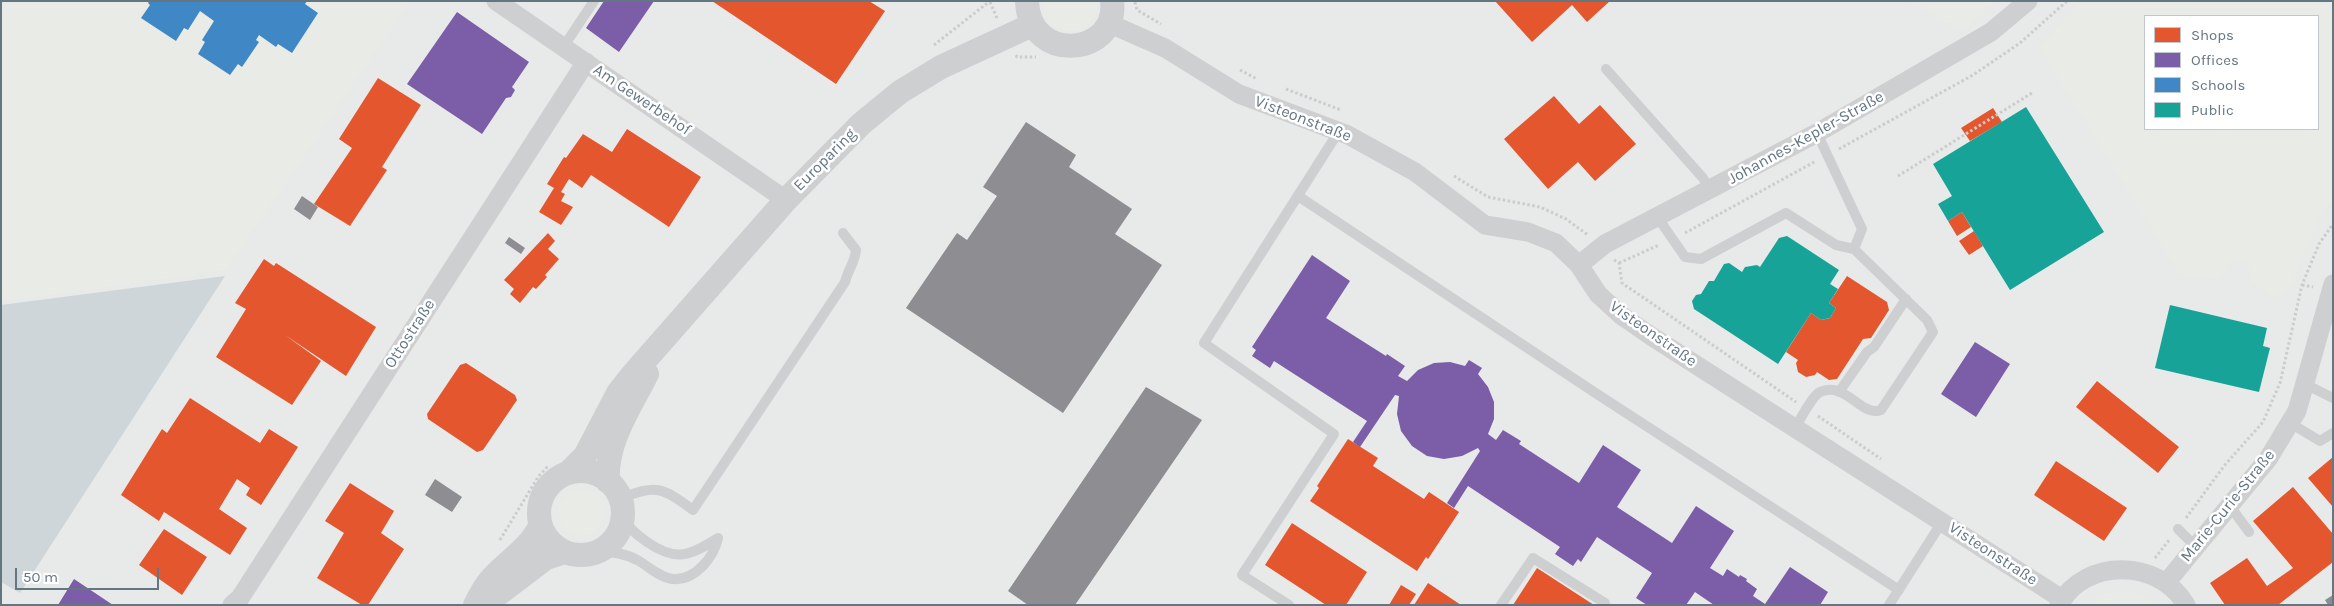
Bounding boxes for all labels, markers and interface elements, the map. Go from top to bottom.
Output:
legend [2144,15,2319,130]
text: Shops [2191,26,2234,44]
text: Offices [2191,51,2239,69]
street label: Am Gewerbehof [590,60,694,140]
text: Schools [2191,76,2245,94]
street label: Johannes-Kepler-Straße [1725,87,1887,189]
street label: Visteonstraße [1252,92,1354,146]
text: Public [2191,101,2234,119]
street label: Europaring [790,125,860,195]
street label: Ottostraße [381,296,439,372]
street label: Visteonstraße [1606,297,1700,371]
street label: Marie-Curie-Straße [2177,446,2279,566]
street label: Visteonstraße [1945,518,2041,590]
scale bar [18,558,161,590]
text: 50 m [23,568,58,586]

